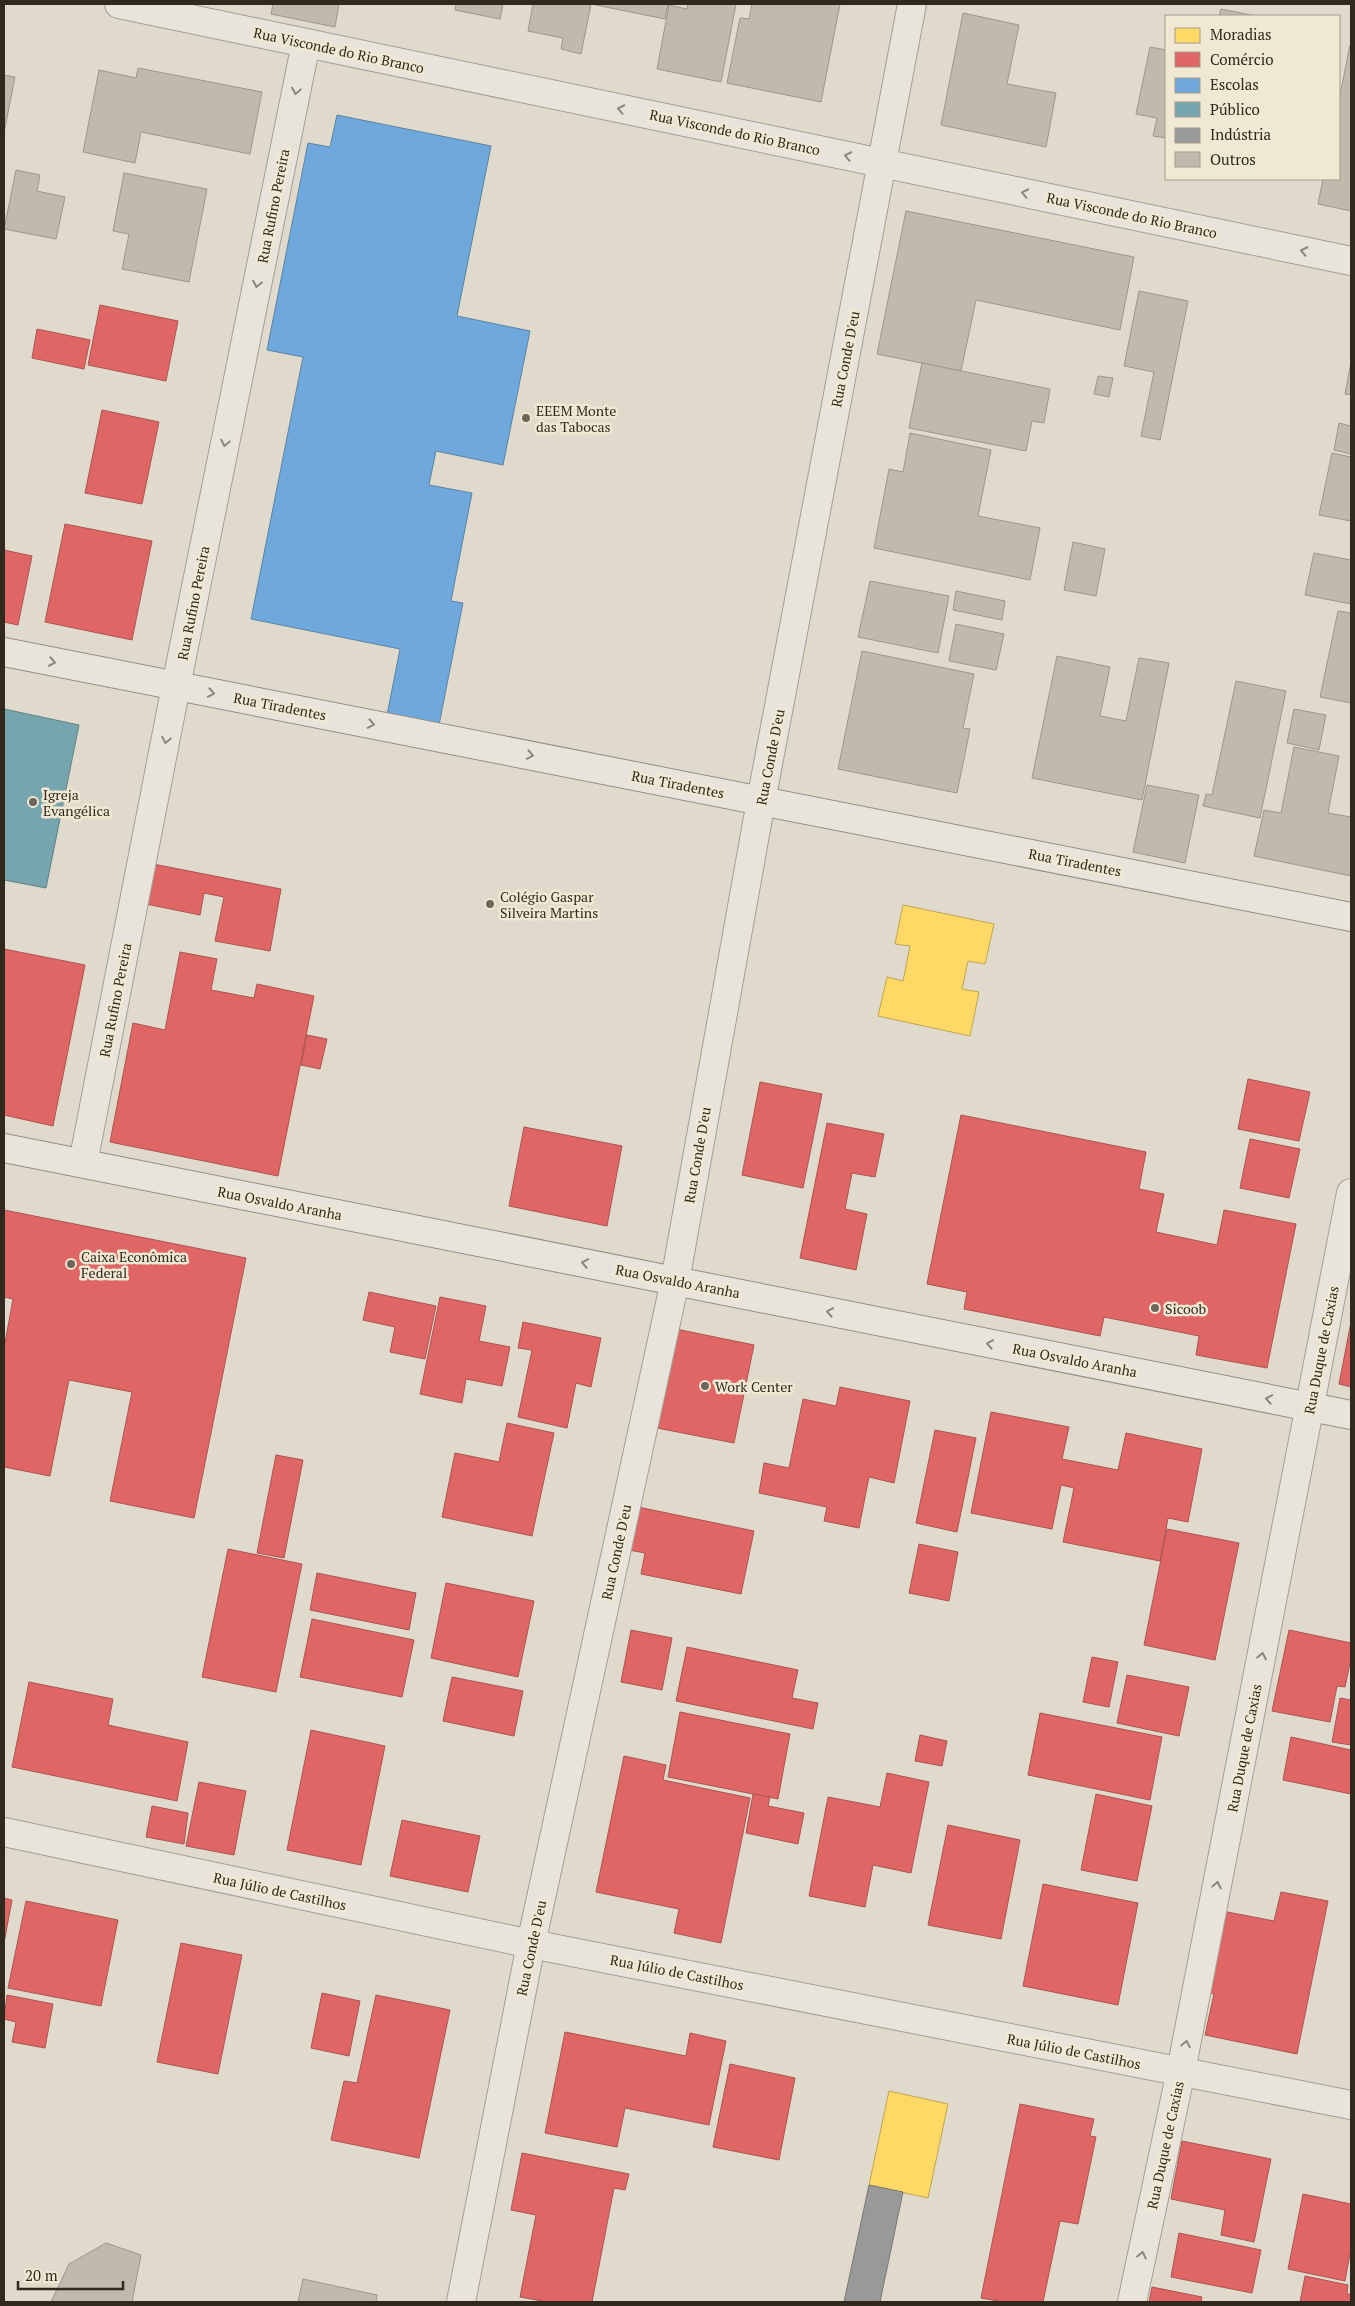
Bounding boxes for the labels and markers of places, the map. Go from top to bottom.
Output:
place label: EEEM Monte das Tabocas [536,401,616,436]
marker: EEEM Monte das Tabocas [520,412,532,424]
place label: Igreja Evangélica [43,785,110,820]
marker: Igreja Evangélica [27,796,39,808]
place label: Colégio Gaspar Silveira Martins [500,887,598,922]
marker: Colégio Gaspar Silveira Martins [484,898,496,910]
place label: Caixa Econômica Federal [81,1247,187,1282]
marker: Caixa Econômica Federal [65,1258,77,1270]
place label: Sicoob [1165,1299,1206,1318]
marker: Sicoob [1149,1302,1161,1314]
place label: Work Center [715,1377,793,1396]
marker: Work Center [699,1380,711,1392]

